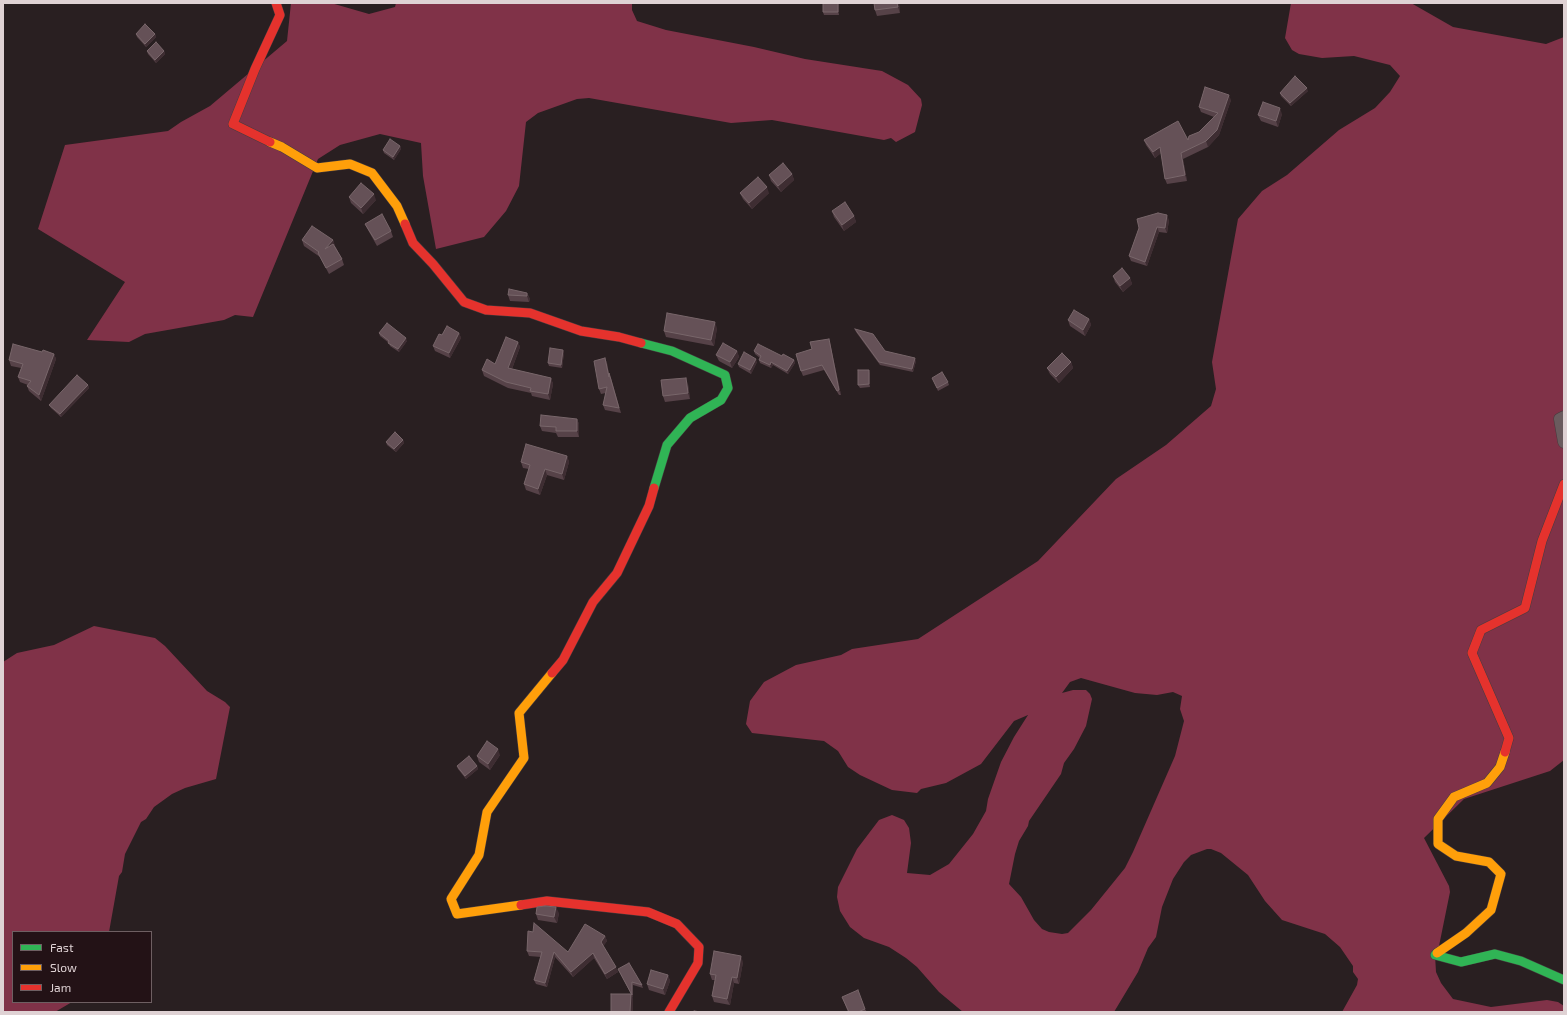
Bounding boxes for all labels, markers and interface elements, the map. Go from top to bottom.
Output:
legend [12,931,152,1003]
text: Fast [50,940,73,954]
text: Slow [50,960,77,974]
text: Jam [50,980,71,994]

